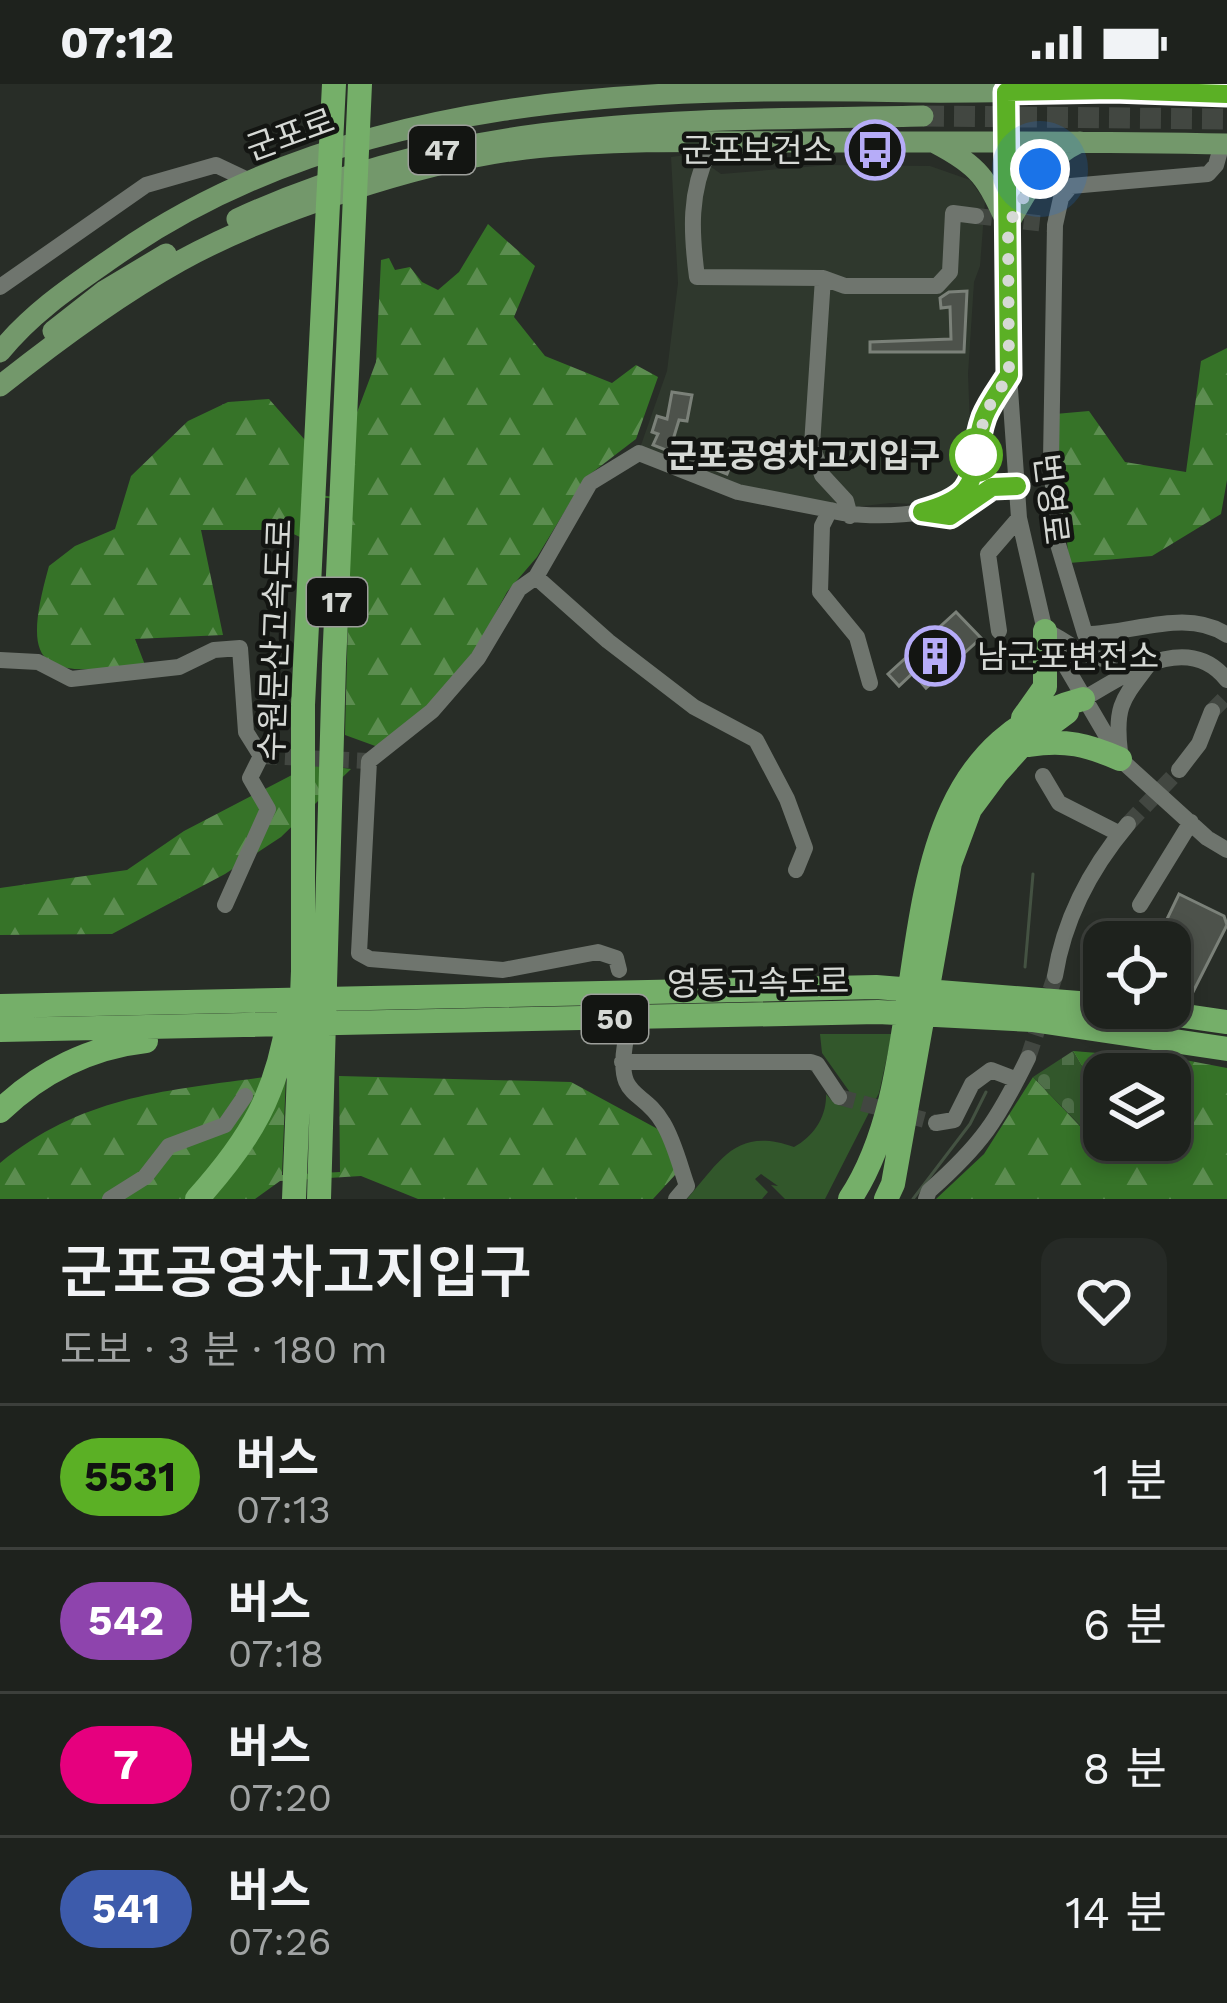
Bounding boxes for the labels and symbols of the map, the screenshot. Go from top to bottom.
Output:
street label: 군포로 [241,101,340,168]
bus stop icon: 군포보건소 [844,119,906,181]
road number: 47 [409,126,475,174]
place label: 군포보건소 [681,131,833,170]
your location [1010,139,1070,199]
marker: 군포공영차고지입구 [951,430,1001,480]
place label: 군포공영차고지입구 [667,436,940,475]
street label: 번영로 [1027,451,1076,547]
street label: 수원문산고속도로 [252,518,299,762]
road number: 17 [307,578,367,626]
building icon: 남군포변전소 [904,625,966,687]
place label: 남군포변전소 [977,637,1159,676]
street label: 영동고속도로 [667,961,849,1004]
road number: 50 [582,995,648,1043]

